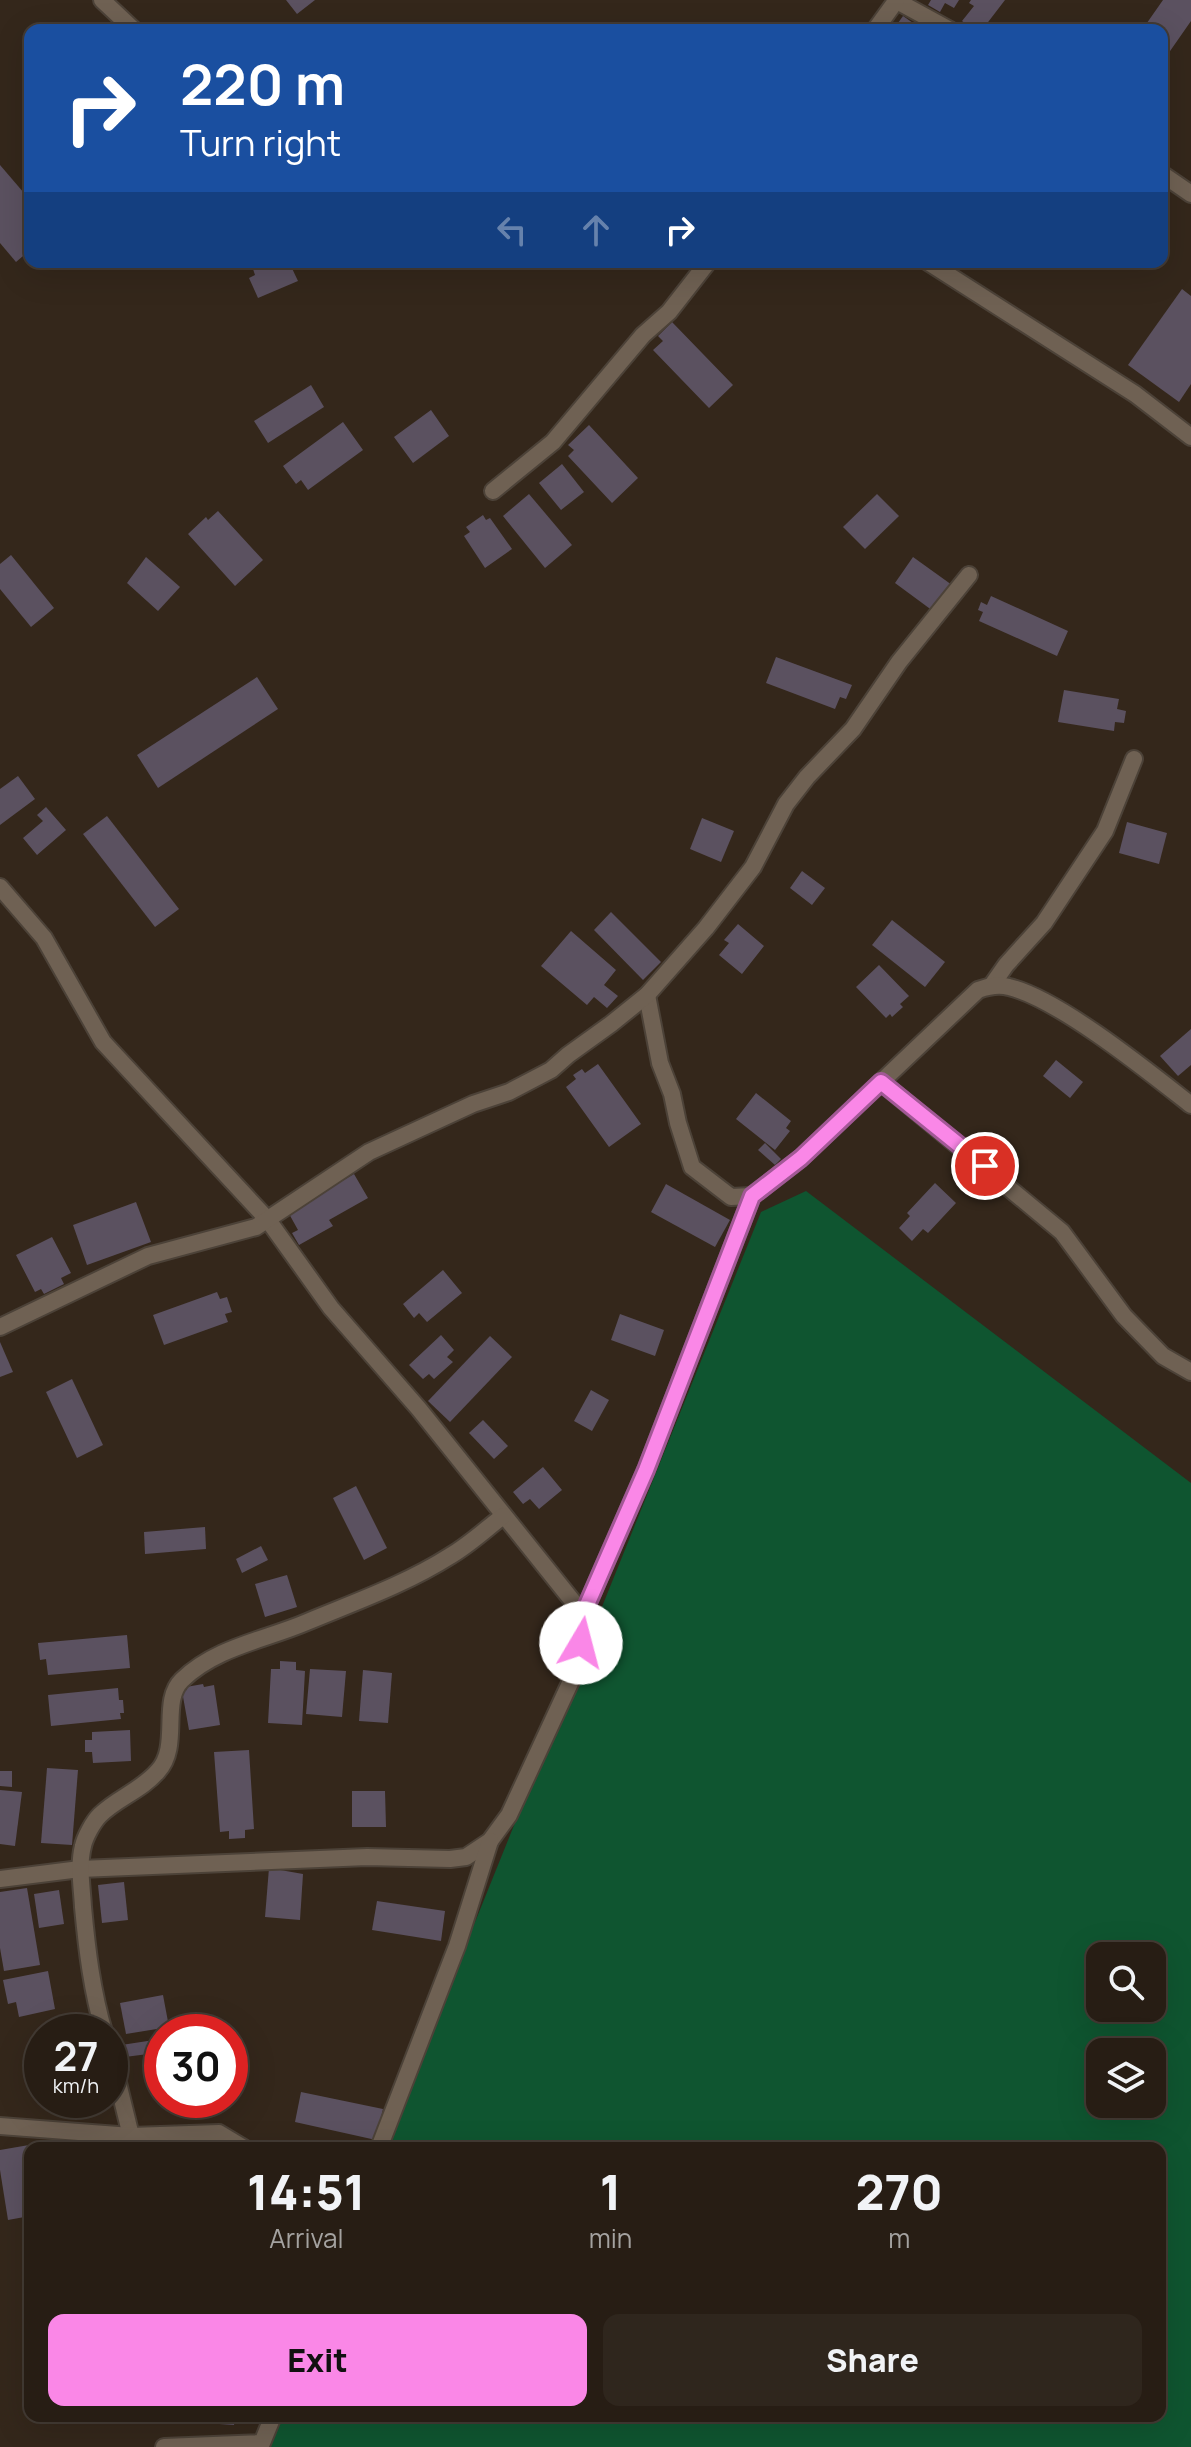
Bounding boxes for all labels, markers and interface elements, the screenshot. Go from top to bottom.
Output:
text: 220 m [180,45,345,122]
icon: right [48,56,152,160]
text: Turn right [180,118,341,167]
icon: left [490,208,534,252]
icon: ahead [574,208,618,252]
icon: right [658,208,702,252]
pin [951,1132,1019,1200]
icon: arrive [963,1144,1007,1188]
position arrow [539,1601,623,1685]
map controls [1086,1942,1166,2118]
button: search [1086,1942,1166,2022]
speed limit sign: 30 [144,2014,248,2118]
text: 27 [53,2028,99,2083]
button: layers [1086,2038,1166,2118]
text: km/h [53,2072,99,2099]
text: 14:51 [247,2159,366,2224]
text: 1 [600,2159,621,2224]
text: 270 [855,2159,943,2224]
text: Arrival [269,2220,343,2256]
text: min [589,2220,632,2256]
text: m [888,2220,910,2256]
button: Exit [48,2314,587,2406]
button: Share [603,2314,1142,2406]

